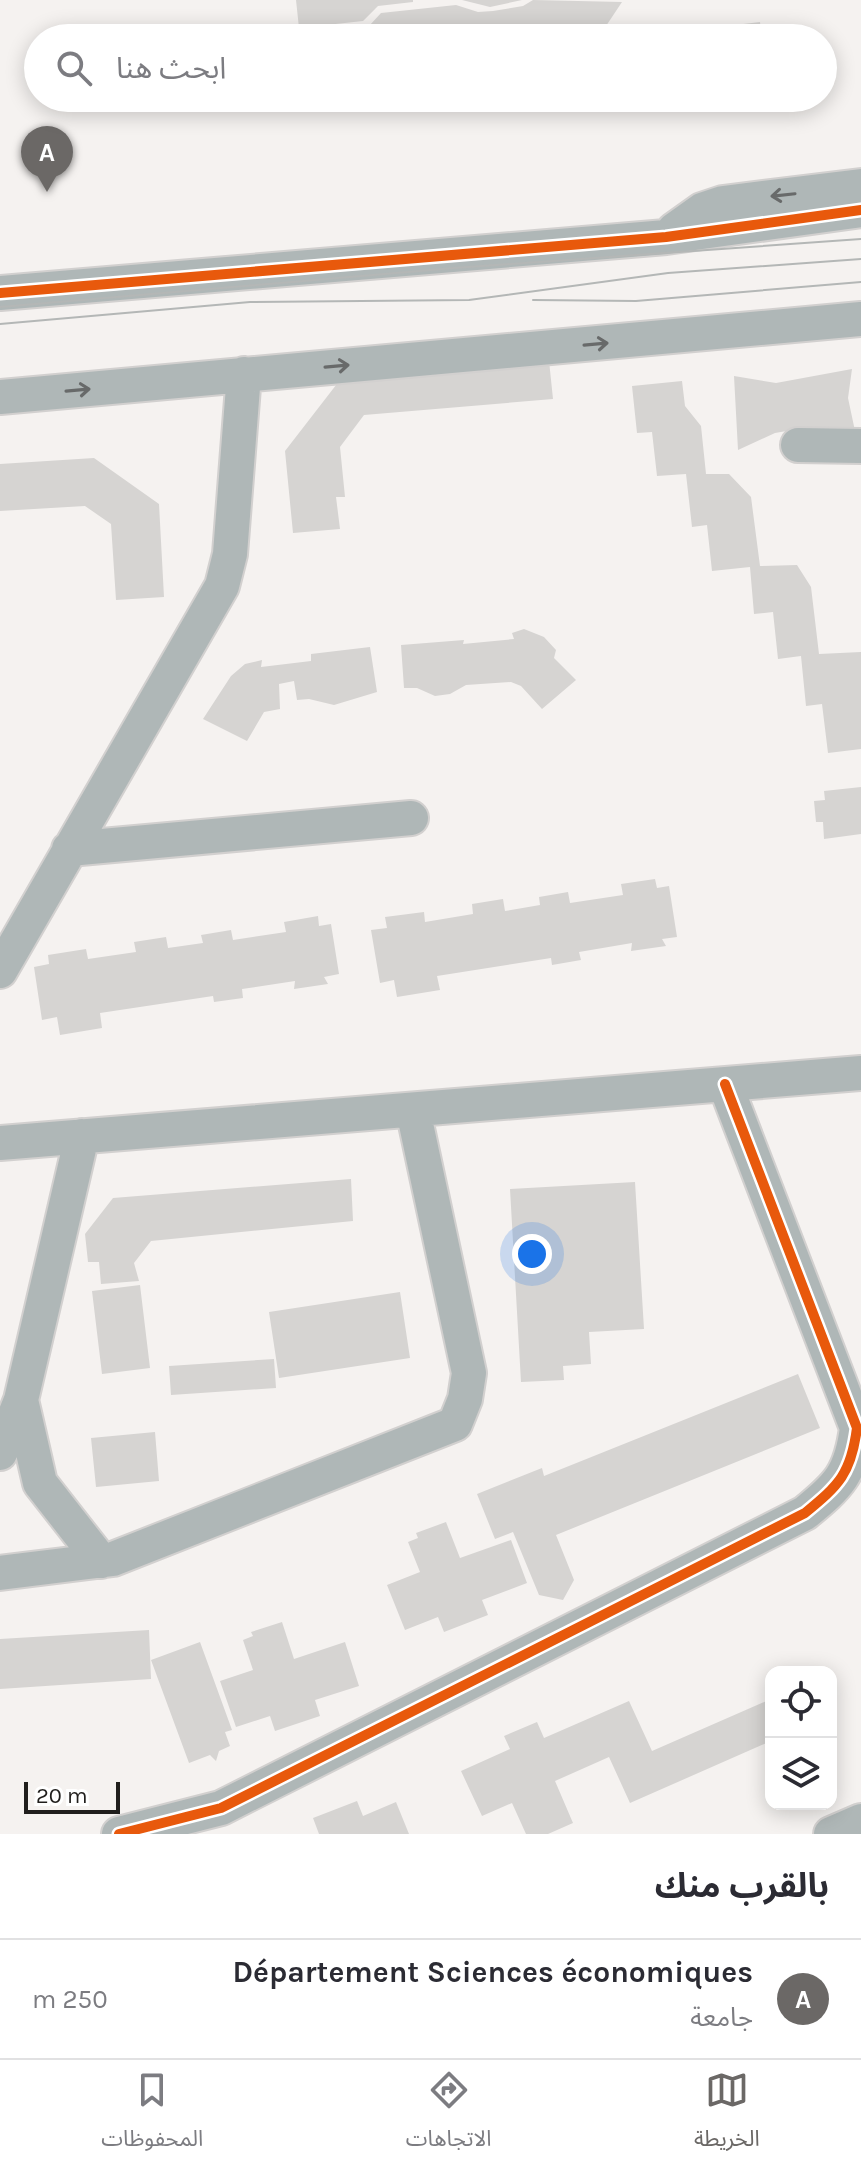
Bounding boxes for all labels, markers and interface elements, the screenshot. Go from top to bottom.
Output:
search box [24,24,837,112]
icon: search [52,46,96,90]
text: ابحث هنا [116,50,226,86]
pin: A [21,126,73,192]
one-way arrow [771,187,797,202]
one-way arrow [582,336,609,351]
one-way arrow [323,358,350,373]
one-way arrow [64,382,91,397]
your location [512,1234,552,1274]
map controls [765,1666,837,1810]
button: locate [765,1666,837,1738]
button: layers [765,1738,837,1810]
scale bar [24,1778,120,1814]
text: 20 m [36,1783,88,1809]
text: بالقرب منك [655,1866,829,1906]
text: Département Sciences économiques [232,1954,753,1990]
text: 250 m [32,1984,108,2015]
text: A [795,1984,811,2015]
text: جامعة [690,2002,753,2033]
tab: المحفوظات [101,2068,203,2162]
tab: الاتجاهات [406,2068,492,2162]
tab: الخريطة [694,2068,760,2162]

